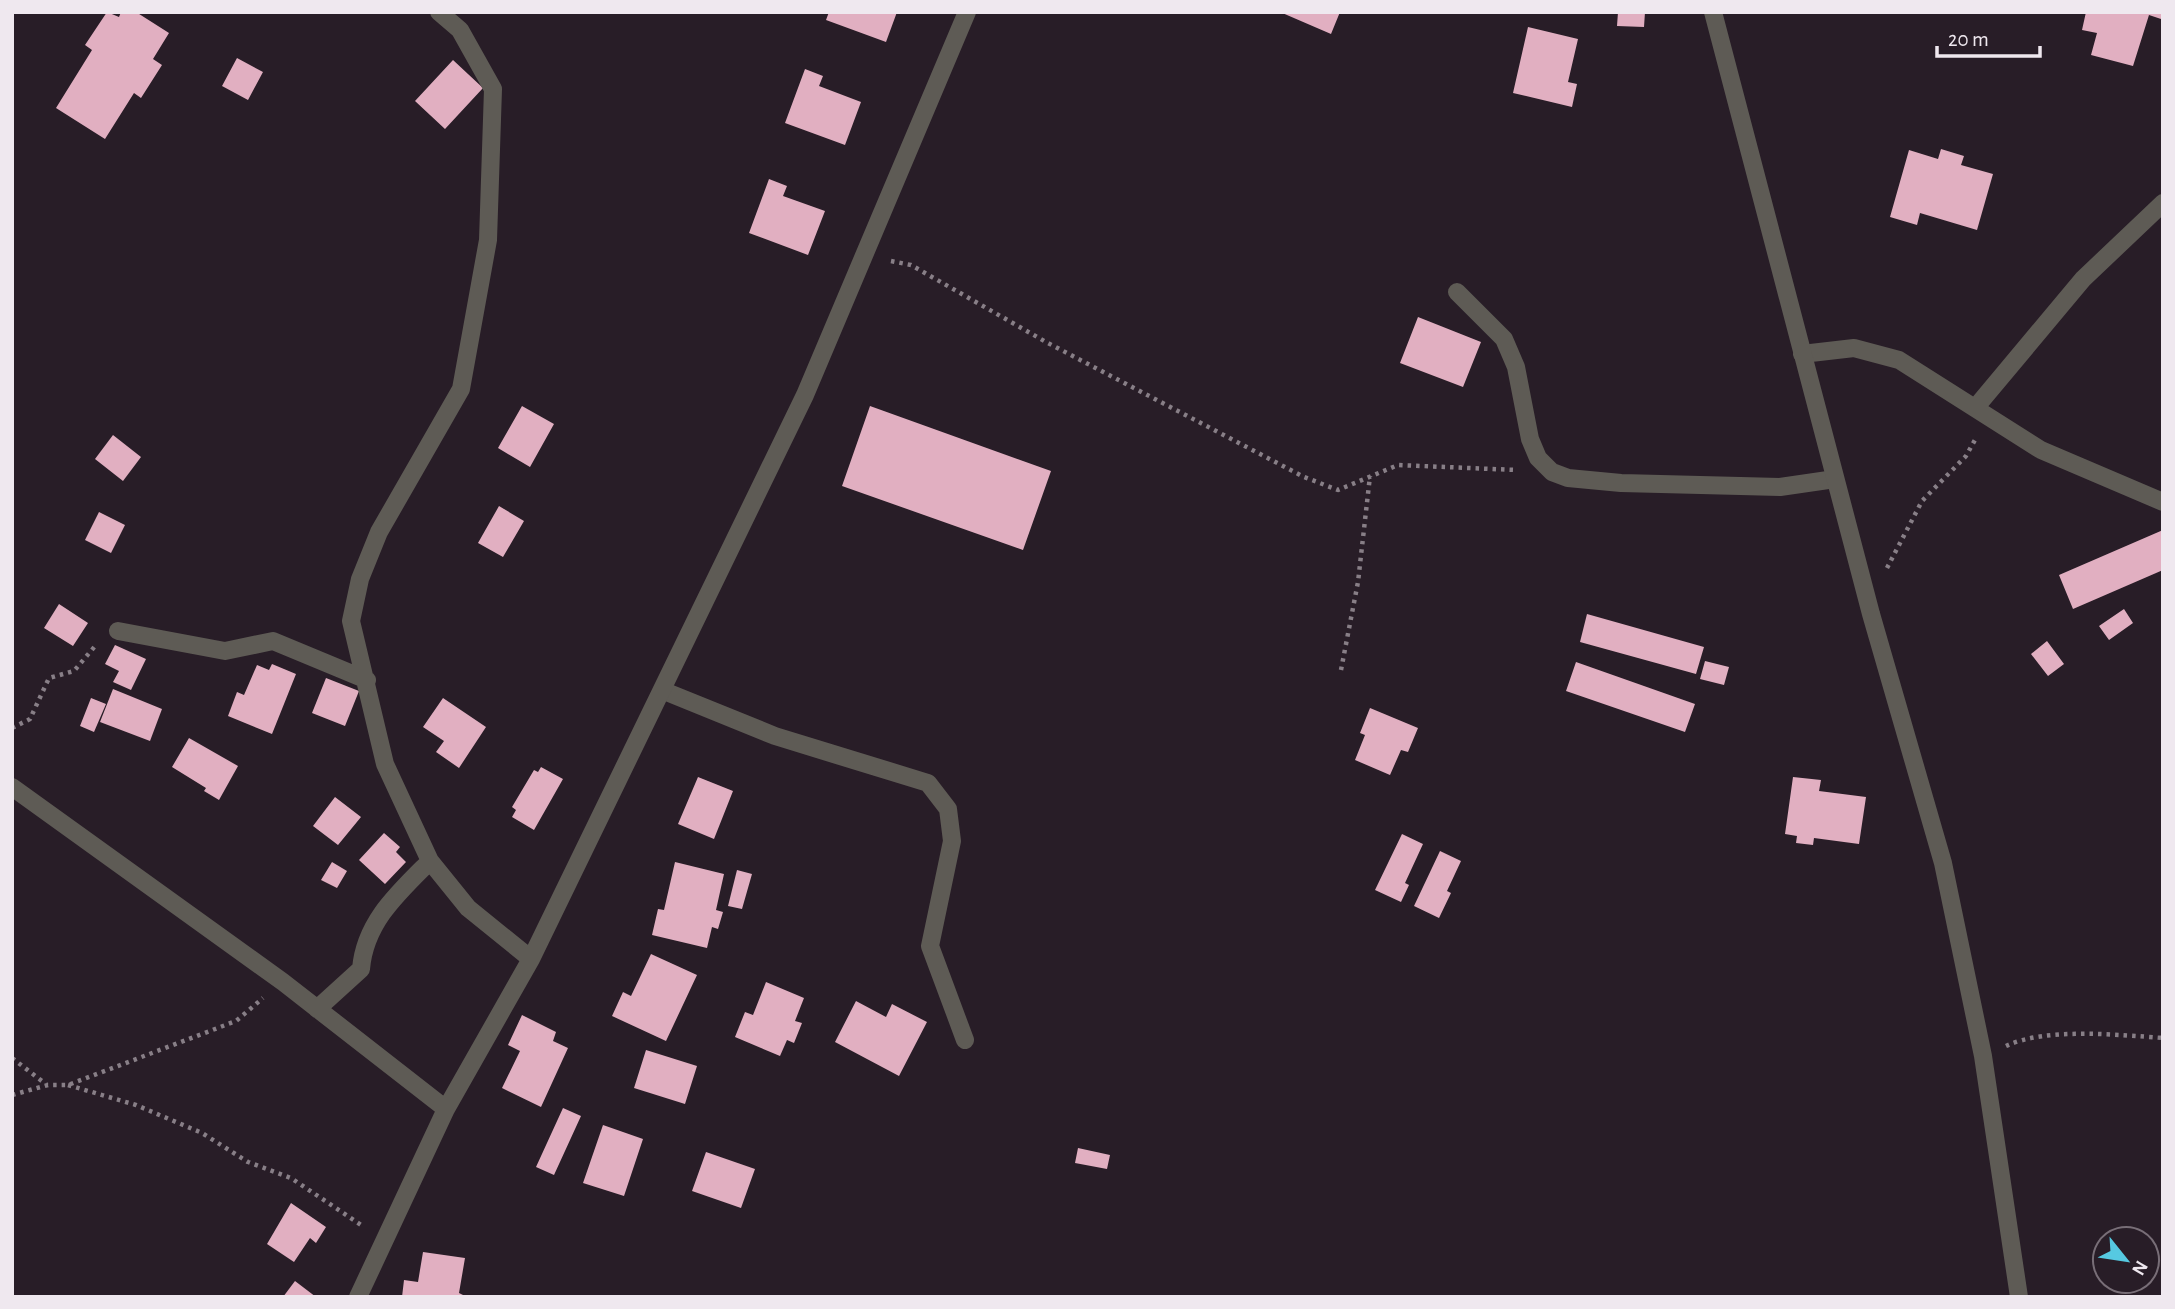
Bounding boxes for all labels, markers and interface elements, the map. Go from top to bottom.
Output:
scale bar [1937,14,2040,58]
text: 20 m [1948,29,1989,50]
north arrow [2091,1225,2161,1295]
text: N [2128,1257,2151,1278]

